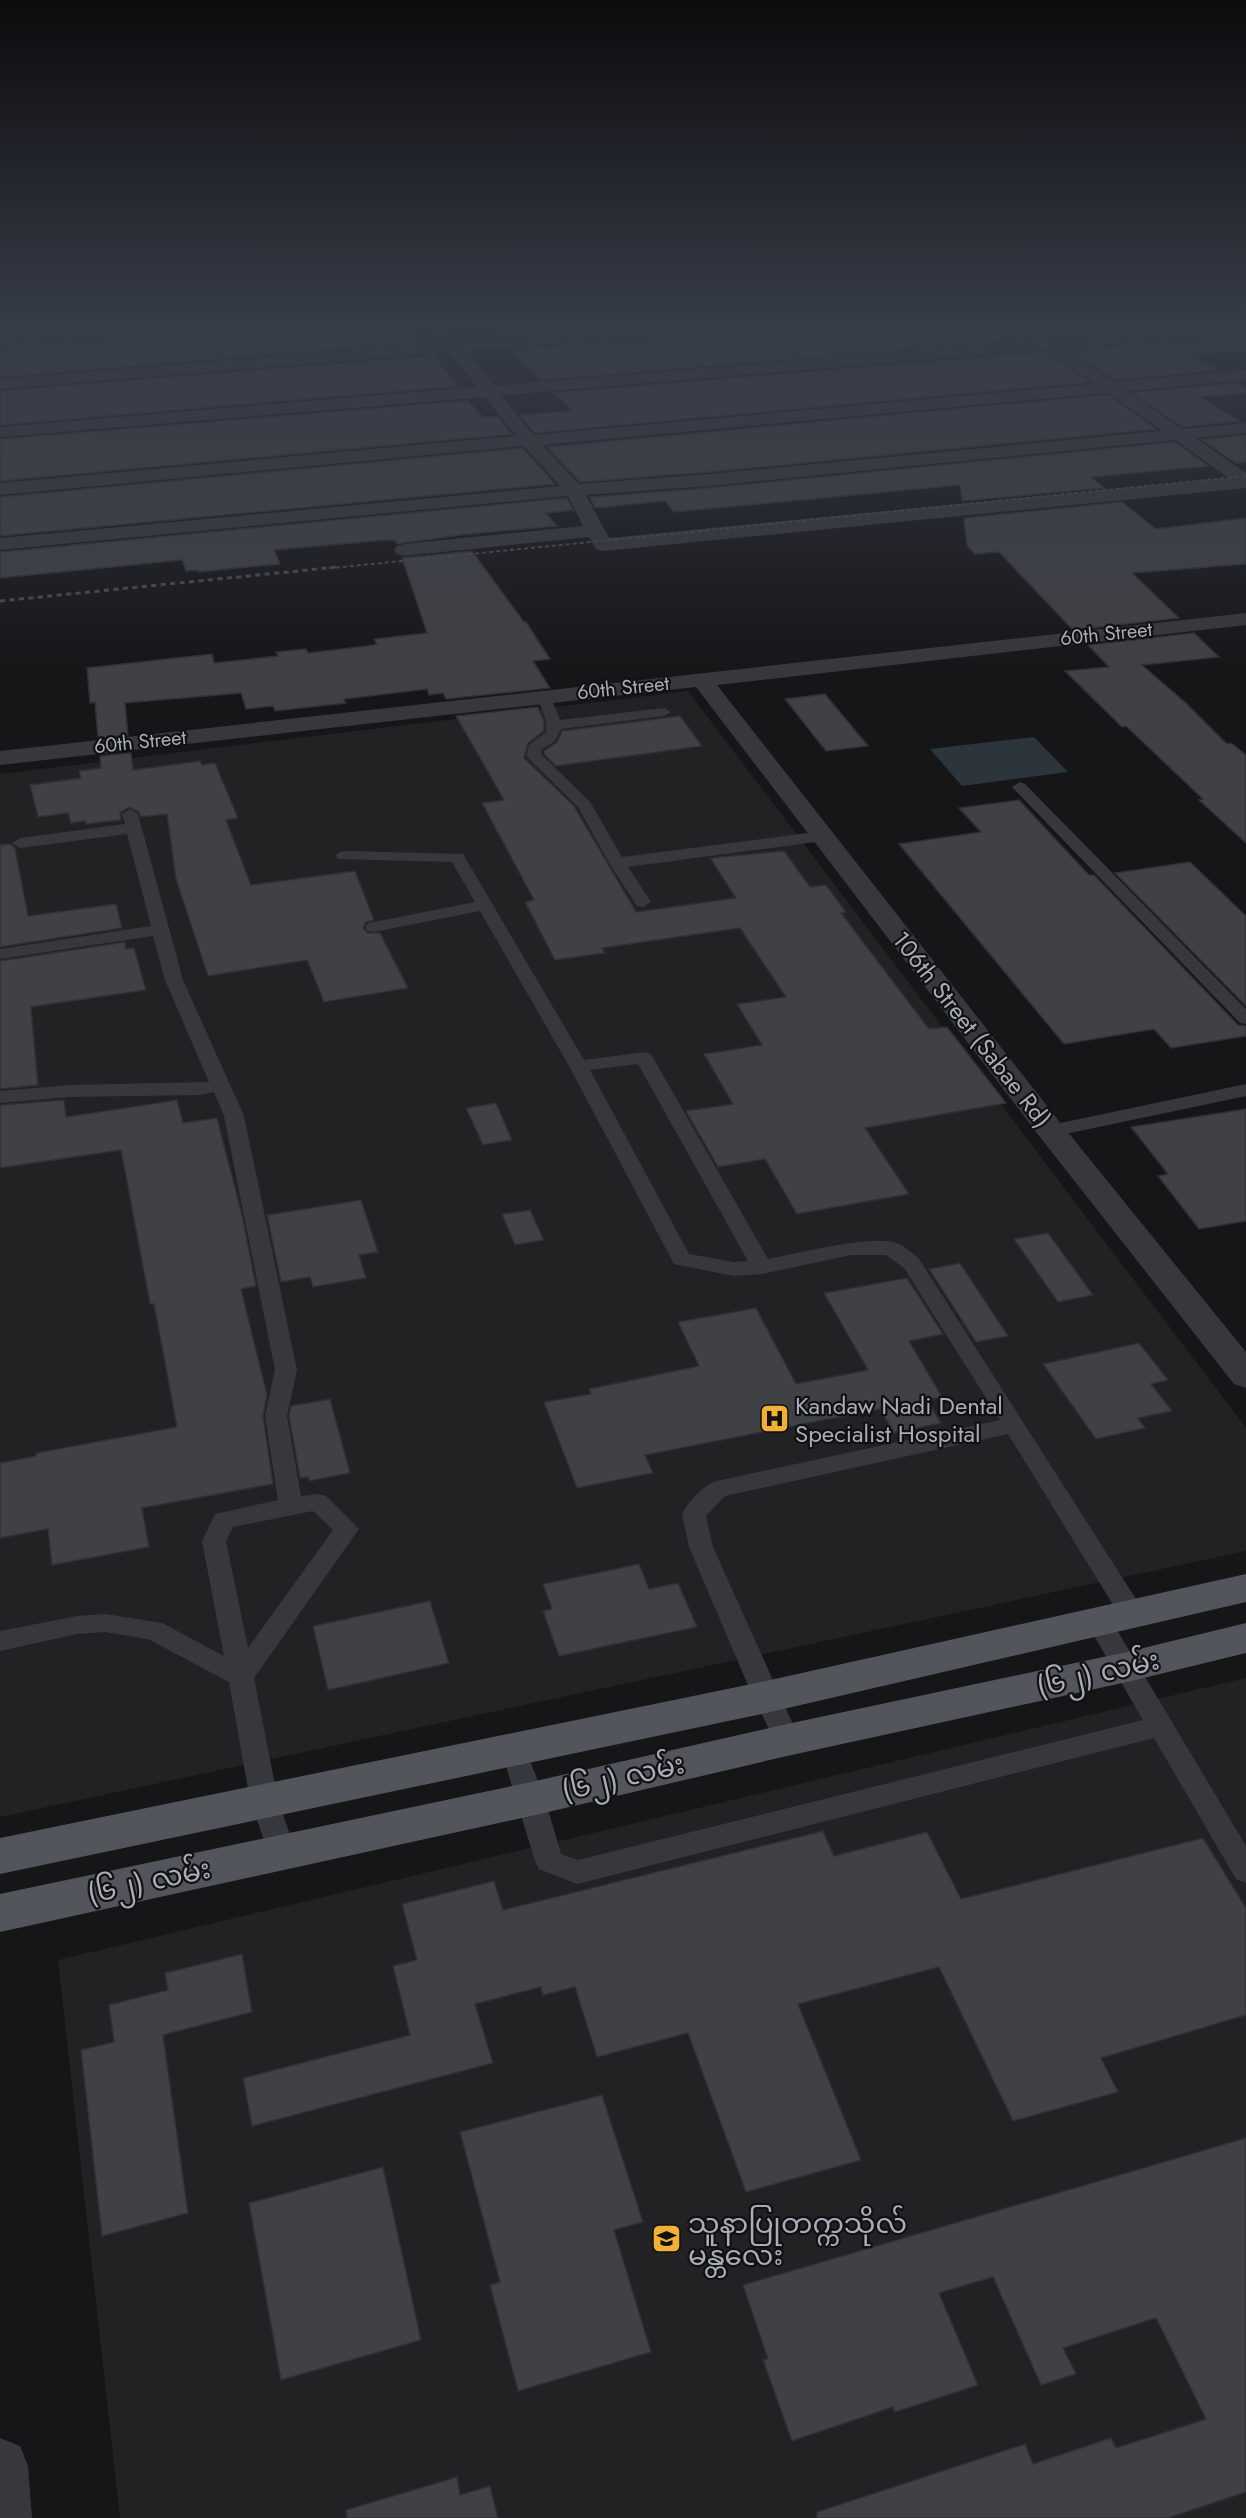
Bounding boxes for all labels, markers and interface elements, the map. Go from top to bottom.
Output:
street label: 60th Street [1058,615,1154,653]
street label: 60th Street [575,669,671,707]
street label: 60th Street [92,723,188,761]
street label: 106th Street (Sabae Rd) [884,923,1060,1135]
place label: Kandaw Nadi Dental Specialist Hospital [795,1388,1003,1451]
hospital icon: Kandaw Nadi Dental Specialist Hospital [758,1403,790,1435]
street label: (၆၂) လမ်း [1033,1639,1164,1709]
street label: (၆၂) လမ်း [558,1743,689,1813]
street label: (၆၂) လမ်း [84,1848,215,1916]
place label: သူနာပြုတက္ကသိုလ် မန္တလေး [688,2203,907,2278]
school or university icon: သူနာပြုတက္ကသိုလ် မန္တလေး [651,2223,683,2255]

